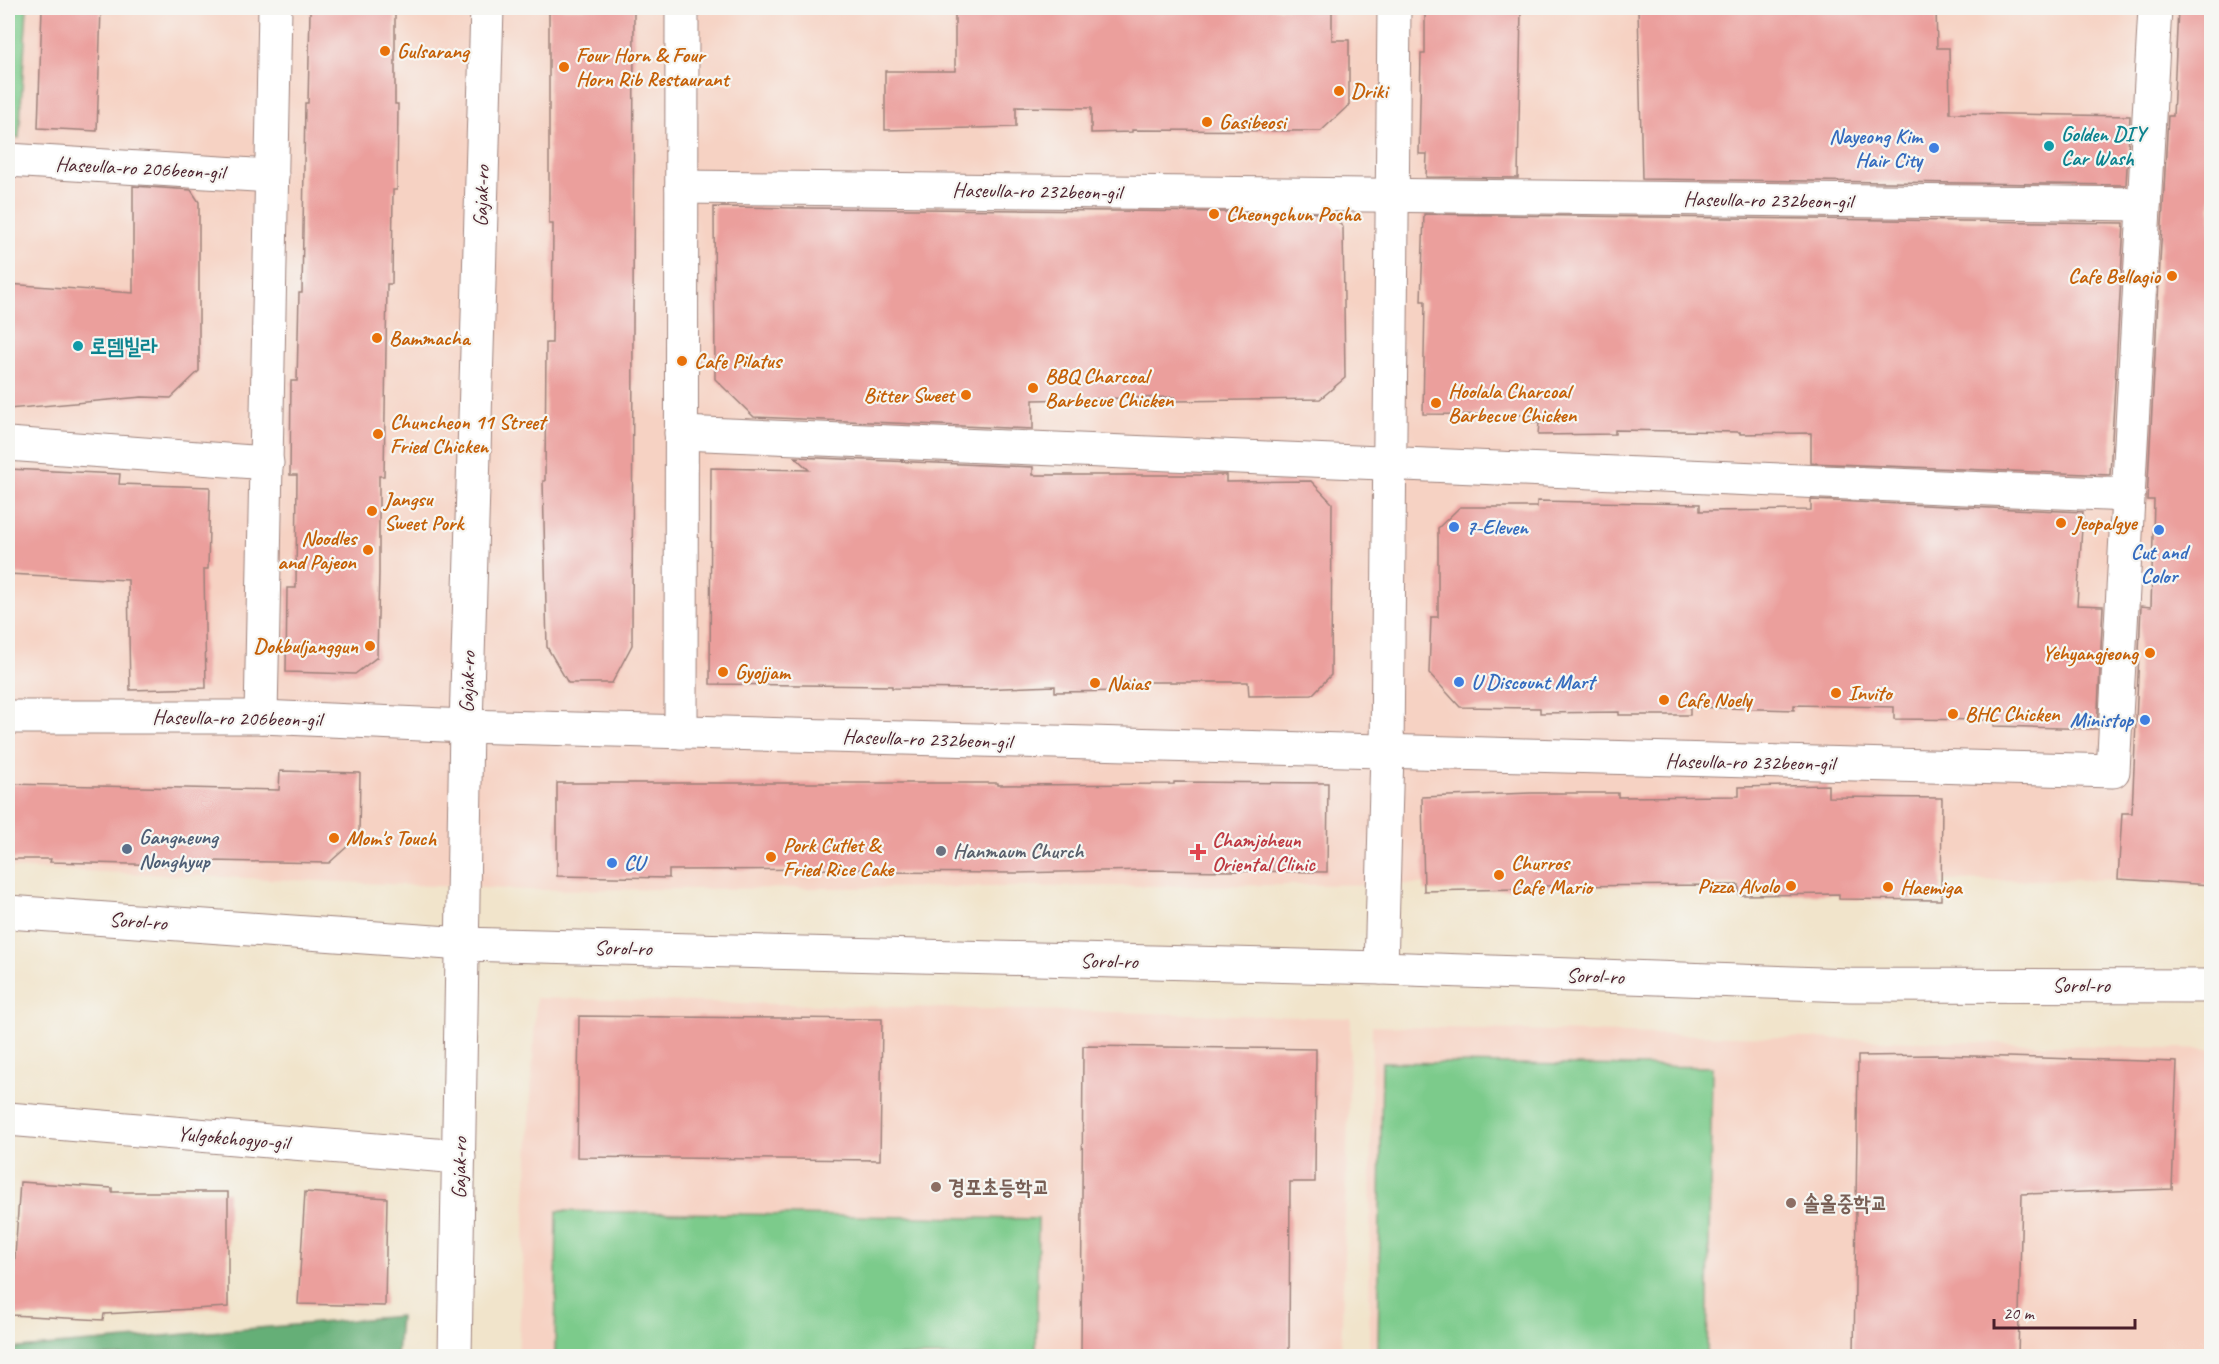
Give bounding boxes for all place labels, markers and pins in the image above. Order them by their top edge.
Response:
place label: Gulsarang [397,38,471,64]
place label: Four Horn & Four Horn Rib Restaurant [576,42,732,92]
marker: Gulsarang [378,44,392,58]
marker: Four Horn & Four Horn Rib Restaurant [557,60,571,74]
place label: Driki [1351,78,1390,104]
marker: Driki [1332,84,1346,98]
place label: Gasibeosi [1219,109,1288,135]
marker: Gasibeosi [1200,115,1214,129]
place label: Golden DIY Car Wash [2061,121,2149,171]
place label: Nayeong Kim Hair City [1829,123,1925,173]
marker: Golden DIY Car Wash [2042,139,2056,153]
marker: Nayeong Kim Hair City [1927,141,1941,155]
place label: Cheongchun Pocha [1226,201,1362,227]
marker: Cheongchun Pocha [1207,207,1221,221]
place label: Cafe Bellagio [2068,263,2161,289]
marker: Cafe Bellagio [2165,269,2179,283]
place label: Bammacha [389,325,472,351]
marker: Bammacha [370,331,384,345]
place label: 로뎀빌라 [90,333,158,359]
marker: 로뎀빌라 [71,339,85,353]
place label: Cafe Pilatus [694,348,784,374]
marker: Cafe Pilatus [675,354,689,368]
place label: BBQ Charcoal Barbecue Chicken [1045,363,1175,413]
place label: Hoolala Charcoal Barbecue Chicken [1448,378,1578,428]
marker: BBQ Charcoal Barbecue Chicken [1026,381,1040,395]
place label: Bitter Sweet [864,382,957,408]
marker: Bitter Sweet [959,388,973,402]
marker: Hoolala Charcoal Barbecue Chicken [1429,396,1443,410]
place label: Chuncheon 11 Street Fried Chicken [390,409,548,459]
marker: Chuncheon 11 Street Fried Chicken [371,427,385,441]
place label: Jangsu Sweet Pork [382,486,465,536]
marker: Jangsu Sweet Pork [365,504,379,518]
place label: Jeopalgye [2071,510,2139,536]
place label: 7-Eleven [1466,514,1529,540]
marker: Jeopalgye [2054,516,2068,530]
marker: 7-Eleven [1447,520,1461,534]
marker: Cut and Color [2152,523,2166,537]
place label: Noodles and Pajeon [277,525,359,575]
place label: Cut and Color [2131,539,2191,589]
marker: Noodles and Pajeon [361,543,375,557]
place label: Dokbuljanggun [254,633,358,659]
marker: Dokbuljanggun [363,639,377,653]
place label: Yehyangjeong [2042,640,2139,667]
marker: Yehyangjeong [2143,646,2157,660]
place label: Gyojjam [735,659,792,685]
marker: Gyojjam [716,665,730,679]
place label: U Discount Mart [1471,669,1597,695]
place label: Naias [1107,670,1152,696]
marker: U Discount Mart [1452,675,1466,689]
marker: Naias [1088,676,1102,690]
place label: Invito [1848,680,1894,706]
marker: Invito [1829,686,1843,700]
place label: Cafe Noely [1676,687,1754,713]
marker: Cafe Noely [1657,693,1671,707]
place label: BHC Chicken [1965,701,2061,727]
marker: BHC Chicken [1946,707,1960,721]
place label: Ministop [2070,707,2135,733]
marker: Ministop [2138,713,2152,727]
place label: Gangneung Nonghyup [139,824,220,874]
place label: Mom's Touch [346,825,437,851]
place label: Chamjoheun Oriental Clinic [1212,827,1316,877]
marker: Mom's Touch [327,831,341,845]
place label: Pork Cutlet & Fried Rice Cake [783,832,895,882]
place label: Hanmaum Church [953,838,1085,864]
marker: Gangneung Nonghyup [120,842,134,856]
marker: Chamjoheun Oriental Clinic [1189,843,1207,861]
marker: Hanmaum Church [934,844,948,858]
place label: CU [624,850,649,876]
marker: Pork Cutlet & Fried Rice Cake [764,850,778,864]
place label: Churros Cafe Mario [1511,850,1595,900]
marker: CU [605,856,619,870]
marker: Churros Cafe Mario [1492,868,1506,882]
place label: Pizza Alvolo [1698,873,1780,899]
place label: Haemiga [1900,874,1963,900]
marker: Pizza Alvolo [1784,879,1798,893]
marker: Haemiga [1881,880,1895,894]
place label: 경포초등학교 [948,1174,1049,1200]
marker: 경포초등학교 [929,1180,943,1194]
place label: 솔올중학교 [1803,1190,1888,1216]
marker: 솔올중학교 [1784,1196,1798,1210]

